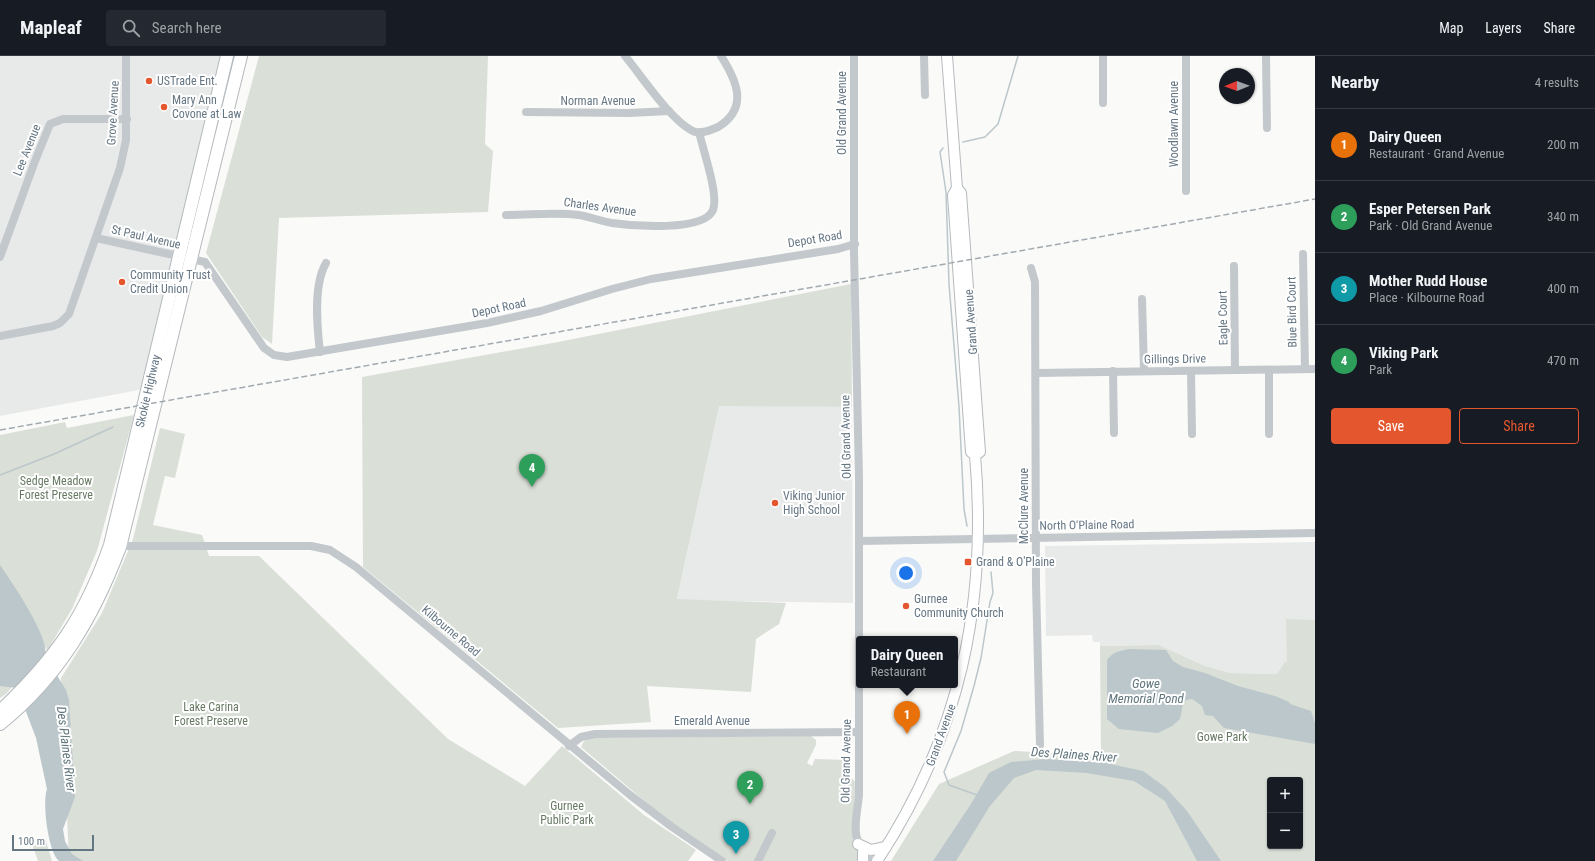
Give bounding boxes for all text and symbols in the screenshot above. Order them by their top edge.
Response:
search box [106,10,386,46]
text: Mapleaf [20,16,82,39]
icon: search [120,17,142,39]
text: Search here [152,19,222,37]
text: Map [1439,20,1463,36]
text: Layers [1485,20,1522,36]
text: Share [1544,20,1575,36]
north arrow [1219,68,1255,104]
street label: Old Grand Avenue [835,71,849,155]
text: Nearby [1331,72,1379,92]
place label: USTrade Ent. [157,74,218,88]
text: 4 results [1535,75,1579,90]
marker: USTrade Ent. [144,76,154,86]
street label: Grove Avenue [104,80,122,146]
street label: Woodlawn Avenue [1167,80,1181,167]
place label: Mary Ann Covone at Law [172,93,242,121]
street label: Norman Avenue [560,94,636,108]
marker: Mary Ann Covone at Law [159,102,169,112]
street label: Lee Avenue [10,122,44,178]
text: Dairy Queen [1369,128,1442,146]
text: 1 [1341,137,1347,152]
text: 200 m [1547,137,1579,152]
text: Restaurant · Grand Avenue [1369,146,1504,161]
street label: Charles Avenue [563,195,638,219]
text: Esper Petersen Park [1369,200,1491,218]
text: 2 [1341,209,1347,224]
text: 340 m [1547,209,1579,224]
text: Park · Old Grand Avenue [1369,218,1492,233]
street label: St Paul Avenue [110,222,182,252]
street label: Depot Road [787,228,843,250]
place label: Community Trust Credit Union [130,268,211,296]
text: Mother Rudd House [1369,272,1487,290]
street label: Blue Bird Court [1284,276,1300,348]
marker: Community Trust Credit Union [117,277,127,287]
text: 3 [1341,281,1347,296]
text: 400 m [1547,281,1579,296]
street label: Grand Avenue [962,289,980,355]
street label: Eagle Court [1216,290,1230,346]
text: Place · Kilbourne Road [1369,290,1484,305]
street label: Depot Road [471,295,527,321]
text: Viking Park [1369,344,1438,362]
street label: Gillings Drive [1144,351,1206,367]
street label: Skokie Highway [133,353,163,429]
text: 4 [1341,353,1347,368]
text: 470 m [1547,353,1579,368]
text: Park [1369,362,1392,377]
street label: Old Grand Avenue [838,395,854,479]
button: Save [1331,408,1451,444]
button: Share [1459,408,1579,444]
pin: 4 [519,454,545,487]
street label: McClure Avenue [1017,467,1031,544]
park label: Sedge Meadow Forest Preserve [19,474,93,502]
place label: Viking Junior High School [783,489,845,517]
marker: Viking Junior High School [770,498,780,508]
street label: North O'Plaine Road [1039,517,1135,533]
place label: Grand & O'Plaine [976,555,1055,569]
marker: Grand & O'Plaine [963,557,973,567]
your location [896,563,916,583]
place label: Gurnee Community Church [914,592,1004,620]
marker: Gurnee Community Church [901,601,911,611]
street label: Kilbourne Road [419,603,483,659]
popup [856,636,958,688]
text: Dairy Queen [871,646,943,664]
text: Restaurant [871,664,926,679]
water label: Gowe Memorial Pond [1108,676,1184,706]
park label: Lake Carina Forest Preserve [174,700,248,728]
pin: 1 [894,701,920,734]
street label: Grand Avenue [923,702,959,768]
water label: Des Plaines River [54,705,79,794]
street label: Emerald Avenue [674,714,750,728]
street label: Old Grand Avenue [838,719,854,803]
park label: Gowe Park [1197,730,1248,744]
water label: Des Plaines River [1031,744,1119,765]
pin: 2 [737,771,763,804]
map controls [1267,777,1303,849]
button: + [1267,777,1303,813]
park label: Gurnee Public Park [540,799,594,827]
button: − [1267,813,1303,849]
pin: 3 [723,821,749,854]
scale bar [12,833,94,852]
text: 100 m [18,835,45,848]

